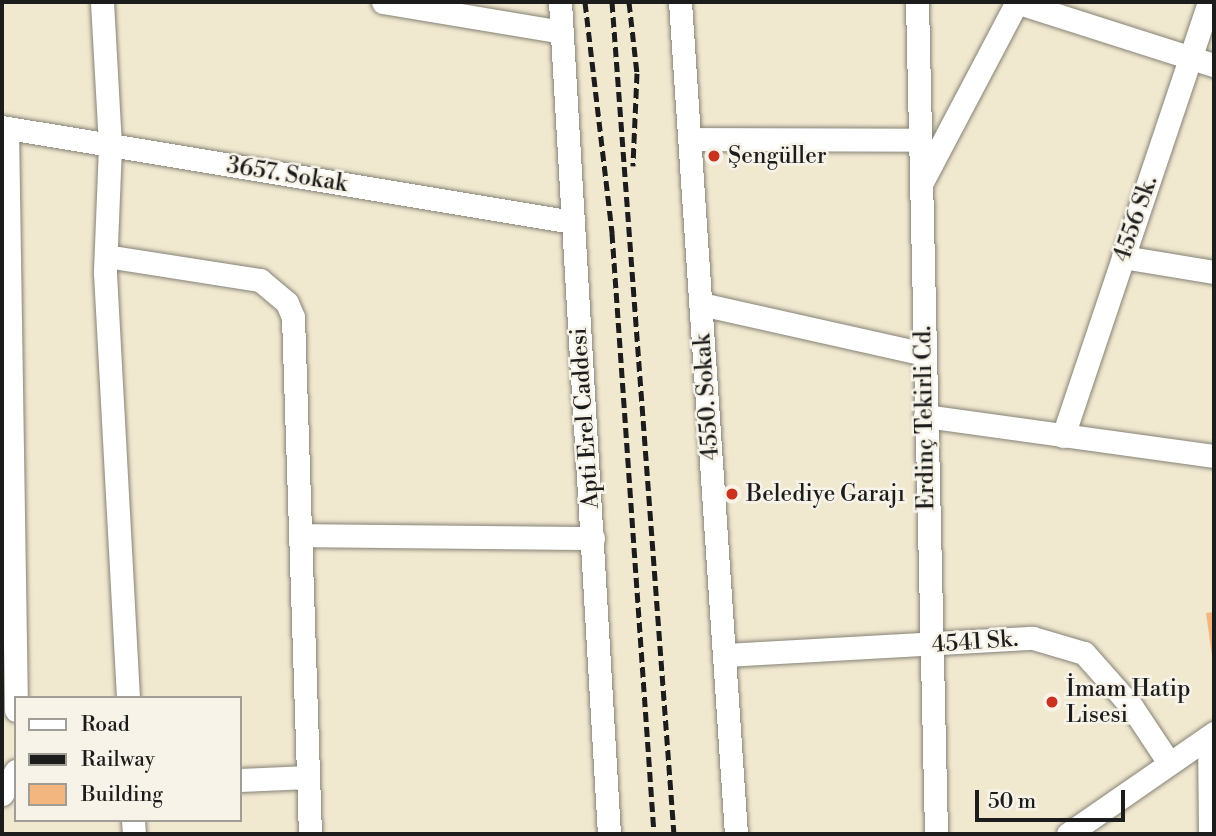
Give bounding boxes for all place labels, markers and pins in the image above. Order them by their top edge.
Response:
place label: Şengüller [728,142,827,170]
marker: Şengüller [706,148,722,164]
place label: Belediye Garajı [746,480,905,508]
marker: Belediye Garajı [724,486,740,502]
place label: İmam Hatip Lisesi [1066,675,1190,729]
marker: İmam Hatip Lisesi [1044,694,1060,710]

